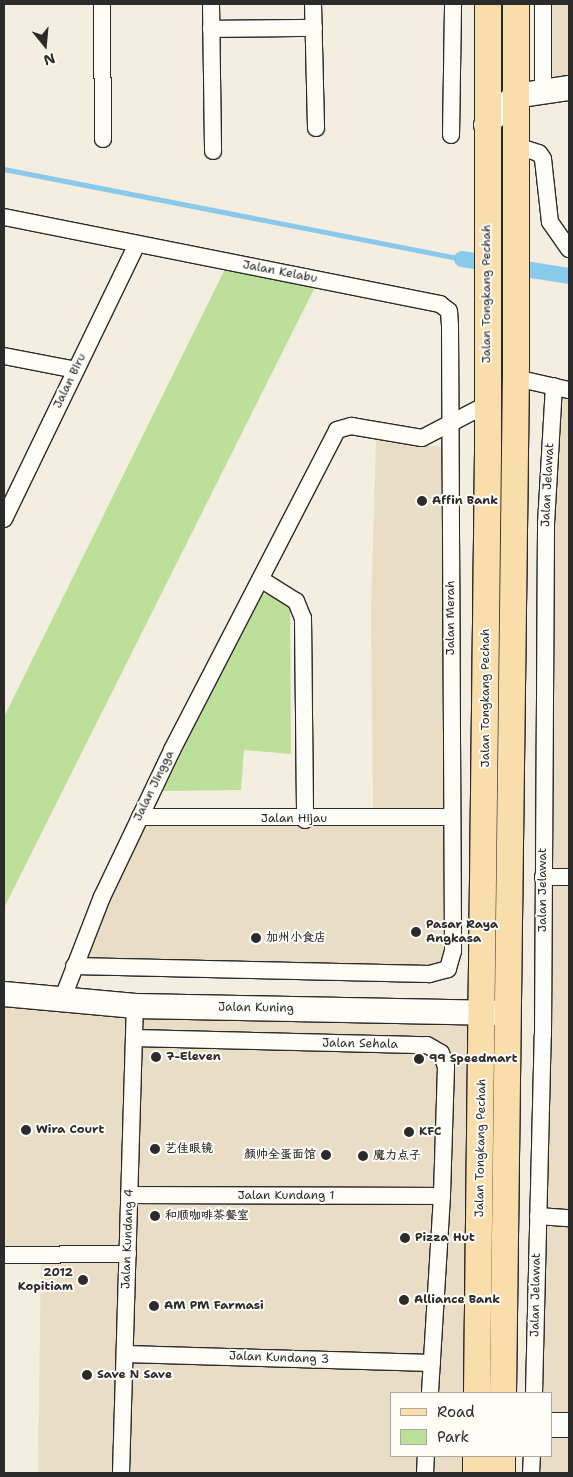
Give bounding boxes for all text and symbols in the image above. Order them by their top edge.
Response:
north arrow [20,20,70,70]
text: N [41,49,57,70]
street label: Jalan Tongkang Pechah [480,225,494,363]
street label: Jalan Kelabu [241,258,319,286]
street label: Jalan Biru [50,351,90,411]
street label: Jalan Jelawat [539,443,557,527]
place label: Affin Bank [432,494,498,508]
marker: Affin Bank [416,495,428,507]
street label: Jalan Merah [444,581,458,655]
street label: Jalan Tongkang Pechah [479,629,493,767]
street label: Jalan Jingga [131,748,177,824]
street label: Jalan Hijau [261,812,327,826]
street label: Jalan Jelawat [536,848,550,932]
place label: Pasar Raya Angkasa [426,918,498,946]
marker: Pasar Raya Angkasa [410,926,422,938]
place label: 加州小食店 [266,931,326,945]
marker: 加州小食店 [250,932,262,944]
street label: Jalan Kuning [218,1000,294,1016]
street label: Jalan Sehala [322,1036,398,1052]
place label: 7-Eleven [166,1050,221,1064]
marker: 7-Eleven [150,1051,162,1063]
place label: 99 Speedmart [429,1052,518,1066]
marker: 99 Speedmart [413,1053,425,1065]
street label: Jalan Tongkang Pechah [473,1078,489,1218]
place label: Wira Court [36,1123,104,1137]
marker: Wira Court [20,1124,32,1136]
place label: KFC [419,1125,441,1139]
marker: KFC [403,1126,415,1138]
place label: 艺佳眼镜 [165,1142,213,1156]
marker: 艺佳眼镜 [149,1143,161,1155]
place label: 颜帅全蛋面馆 [244,1148,316,1162]
marker: 颜帅全蛋面馆 [320,1149,332,1161]
place label: 魔力点子 [373,1149,421,1163]
marker: 魔力点子 [357,1150,369,1162]
street label: Jalan Kundang 4 [119,1189,137,1289]
street label: Jalan Kundang 1 [237,1189,335,1203]
place label: 和顺咖啡茶餐室 [165,1209,249,1223]
marker: 和顺咖啡茶餐室 [149,1210,161,1222]
place label: Pizza Hut [415,1231,475,1245]
marker: Pizza Hut [399,1232,411,1244]
street label: Jalan Jelawat [528,1253,544,1337]
place label: 2012 Kopitiam [18,1266,73,1294]
marker: 2012 Kopitiam [77,1274,89,1286]
place label: Alliance Bank [414,1293,500,1307]
marker: Alliance Bank [398,1294,410,1306]
place label: AM PM Farmasi [164,1299,264,1313]
marker: AM PM Farmasi [148,1300,160,1312]
street label: Jalan Kundang 3 [229,1349,329,1367]
place label: Save N Save [97,1368,172,1382]
marker: Save N Save [81,1369,93,1381]
legend [390,1392,553,1457]
text: Road [437,1402,475,1422]
text: Park [437,1427,469,1447]

